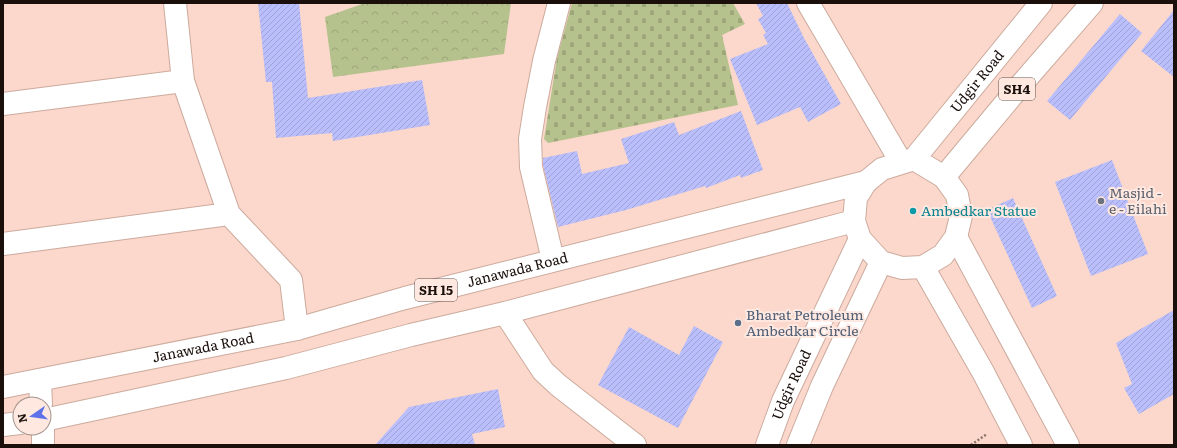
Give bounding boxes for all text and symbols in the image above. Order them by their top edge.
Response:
street label: Udgir Road [945,45,1008,116]
road number: SH4 [999,78,1035,100]
place label: Masjid - e - Eilahi [1109,182,1167,218]
marker: Masjid - e - Eilahi [1096,196,1106,206]
place label: Ambedkar Statue [921,200,1036,220]
marker: Ambedkar Statue [908,206,918,216]
street label: Janawada Road [465,246,570,291]
road number: SH 15 [415,279,457,301]
place label: Bharat Petroleum Ambedkar Circle [746,304,864,340]
marker: Bharat Petroleum Ambedkar Circle [733,318,743,328]
street label: Janawada Road [150,327,256,366]
street label: Udgir Road [766,345,815,422]
north arrow [12,396,52,436]
text: N [12,412,30,425]

